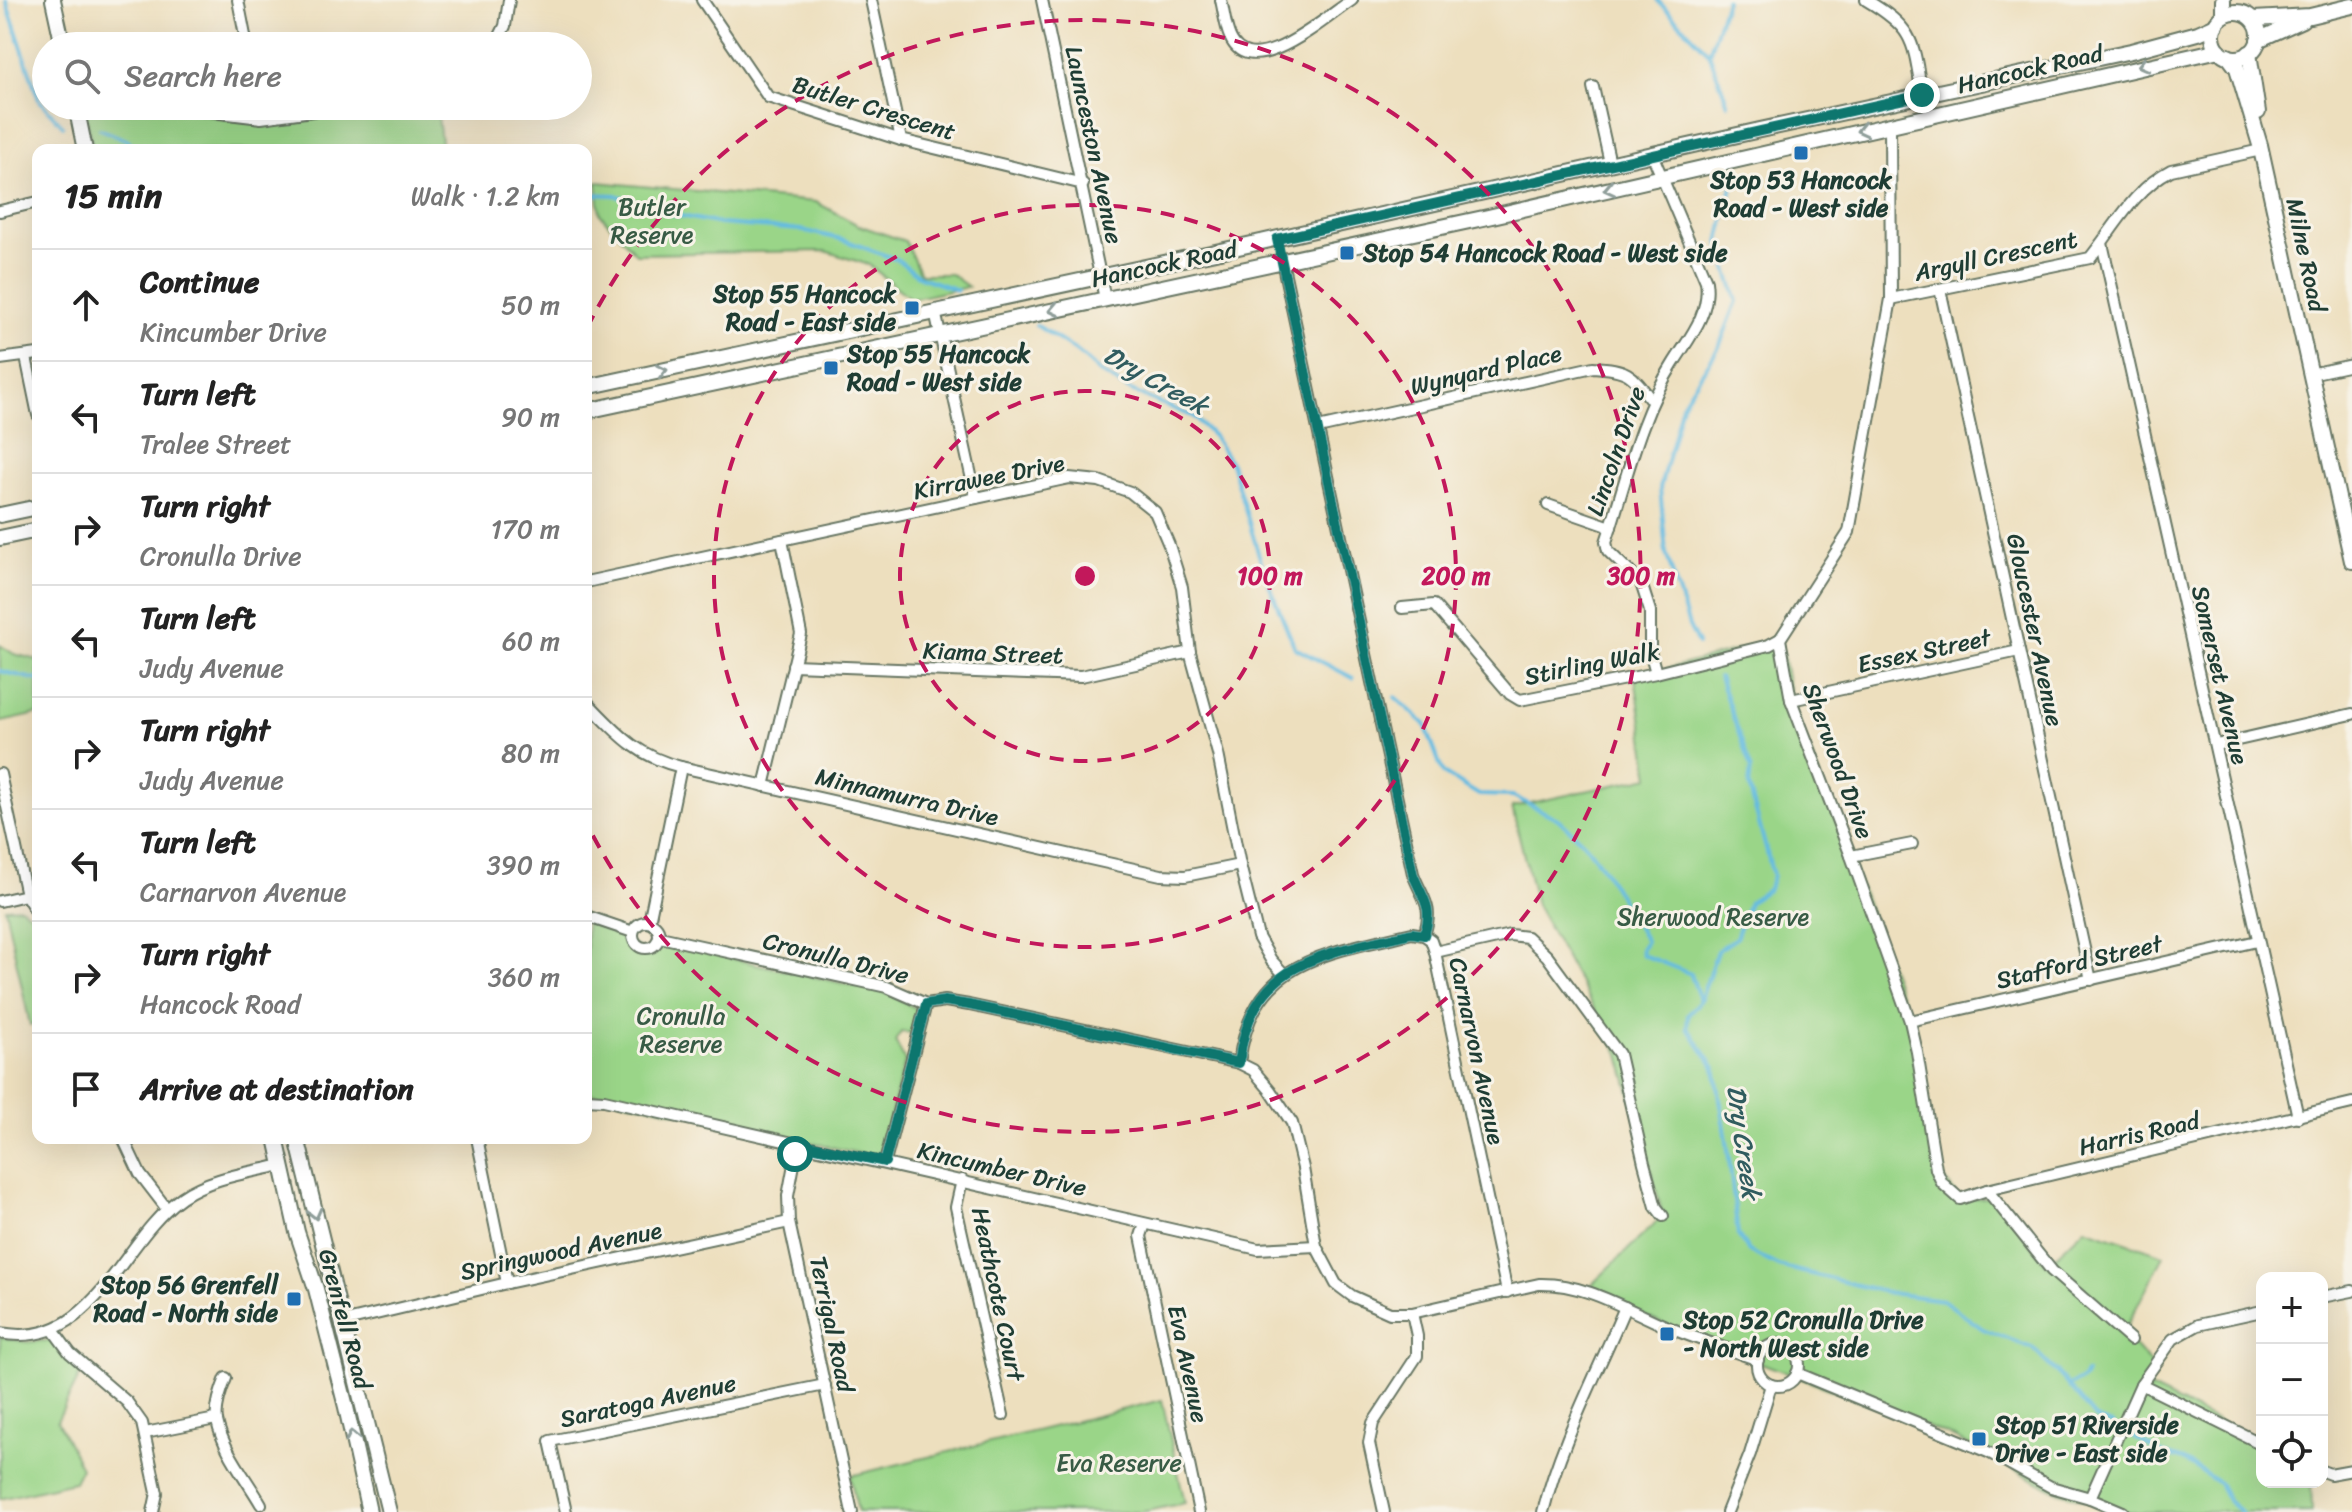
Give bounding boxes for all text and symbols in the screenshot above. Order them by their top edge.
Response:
search box [32,32,592,120]
street label: Hancock Road [1953,32,2108,106]
street label: Launceston Avenue [1053,42,1135,248]
text: Search here [124,49,282,103]
icon: search [60,54,104,98]
one-way arrow [2136,56,2150,73]
street label: Butler Crescent [787,63,961,153]
route end [1904,77,1940,113]
one-way arrow [1856,121,1870,138]
marker: Stop 53 Hancock Road - West side [1792,144,1810,162]
place label: Stop 53 Hancock Road - West side [1709,159,1893,229]
text: 15 min [64,166,162,226]
text: Walk · 1.2 km [411,173,560,219]
one-way arrow [1603,179,1616,196]
park label: Butler Reserve [611,186,694,256]
street label: Milne Road [2273,194,2339,317]
street label: Argyll Crescent [1910,218,2082,294]
street label: Hancock Road [1087,228,1242,300]
place label: Stop 54 Hancock Road - West side [1362,232,1728,274]
marker: Stop 54 Hancock Road - West side [1338,244,1356,262]
text: Continue [140,255,259,309]
place label: Stop 55 Hancock Road - East side [712,273,897,343]
text: 50 m [501,282,560,328]
icon: ahead [64,283,108,327]
marker: Stop 55 Hancock Road - East side [903,299,921,317]
one-way arrow [1047,300,1061,317]
text: Kincumber Drive [140,309,327,355]
water label: Dry Creek [1095,332,1220,429]
street label: Wynyard Place [1406,332,1566,408]
place label: Stop 55 Hancock Road - West side [846,333,1031,403]
marker: Stop 55 Hancock Road - West side [822,359,840,377]
one-way arrow [655,363,669,380]
text: Turn left [140,367,256,421]
street label: Lincoln Drive [1574,380,1658,522]
text: 90 m [501,394,560,440]
icon: left [64,395,108,439]
text: Tralee Street [140,421,291,467]
street label: Kirrawee Drive [910,442,1069,512]
text: Turn right [140,479,270,533]
text: 170 m [491,506,560,552]
icon: right [64,507,108,551]
street label: Gloucester Avenue [1994,530,2076,730]
text: Cronulla Drive [140,533,302,579]
text: 100 m [1237,555,1303,597]
text: 200 m [1421,555,1491,597]
text: 300 m [1606,555,1676,597]
centre of rings [1071,562,1099,590]
street label: Somerset Avenue [2179,581,2261,769]
text: Turn left [140,591,256,645]
street label: Essex Street [1854,616,1996,686]
text: 60 m [502,618,560,664]
icon: left [64,619,108,663]
street label: Kiama Street [922,630,1064,676]
street label: Stirling Walk [1521,630,1663,698]
text: Judy Avenue [140,645,284,691]
street label: Sherwood Drive [1790,677,1886,845]
text: Turn right [140,703,270,757]
text: 80 m [501,730,560,776]
icon: right [64,731,108,775]
street label: Minnamurra Drive [811,756,1003,839]
text: Judy Avenue [140,757,284,803]
text: Turn left [140,815,256,869]
text: 390 m [487,842,560,888]
icon: left [64,843,108,887]
text: Carnarvon Avenue [140,869,346,915]
park label: Sherwood Reserve [1617,896,1810,938]
street label: Cronulla Drive [759,920,913,996]
street label: Stafford Street [1992,922,2168,1002]
text: Turn right [140,927,270,981]
street label: Carnarvon Avenue [1437,953,1517,1149]
text: 360 m [488,954,560,1000]
icon: right [64,955,108,999]
text: Hancock Road [140,981,301,1027]
park label: Cronulla Reserve [637,995,725,1065]
text: Arrive at destination [140,1062,414,1116]
icon: arrive [64,1067,108,1111]
water label: Dry Creek [1713,1082,1775,1205]
street label: Harris Road [2075,1099,2206,1168]
street label: Kincumber Drive [913,1129,1091,1209]
route start [777,1136,813,1172]
street label: Heathcote Court [959,1203,1037,1386]
one-way arrow [305,1207,322,1220]
street label: Springwood Avenue [456,1209,666,1293]
street label: Grenfell Road [306,1244,384,1395]
street label: Terrigal Road [797,1252,867,1397]
place label: Stop 56 Grenfell Road - North side [92,1264,279,1334]
map controls [2256,1272,2328,1488]
button: + [2256,1272,2328,1344]
marker: Stop 56 Grenfell Road - North side [285,1290,303,1308]
place label: Stop 52 Cronulla Drive - North West side [1682,1299,1924,1369]
street label: Eva Avenue [1155,1301,1221,1427]
marker: Stop 52 Cronulla Drive - North West side [1658,1325,1676,1343]
button: − [2256,1344,2328,1416]
street label: Saratoga Avenue [556,1362,740,1440]
place label: Stop 51 Riverside Drive - East side [1994,1404,2180,1474]
button: locate [2256,1416,2328,1488]
one-way arrow [344,1429,361,1443]
marker: Stop 51 Riverside Drive - East side [1970,1430,1988,1448]
park label: Eva Reserve [1056,1442,1182,1484]

